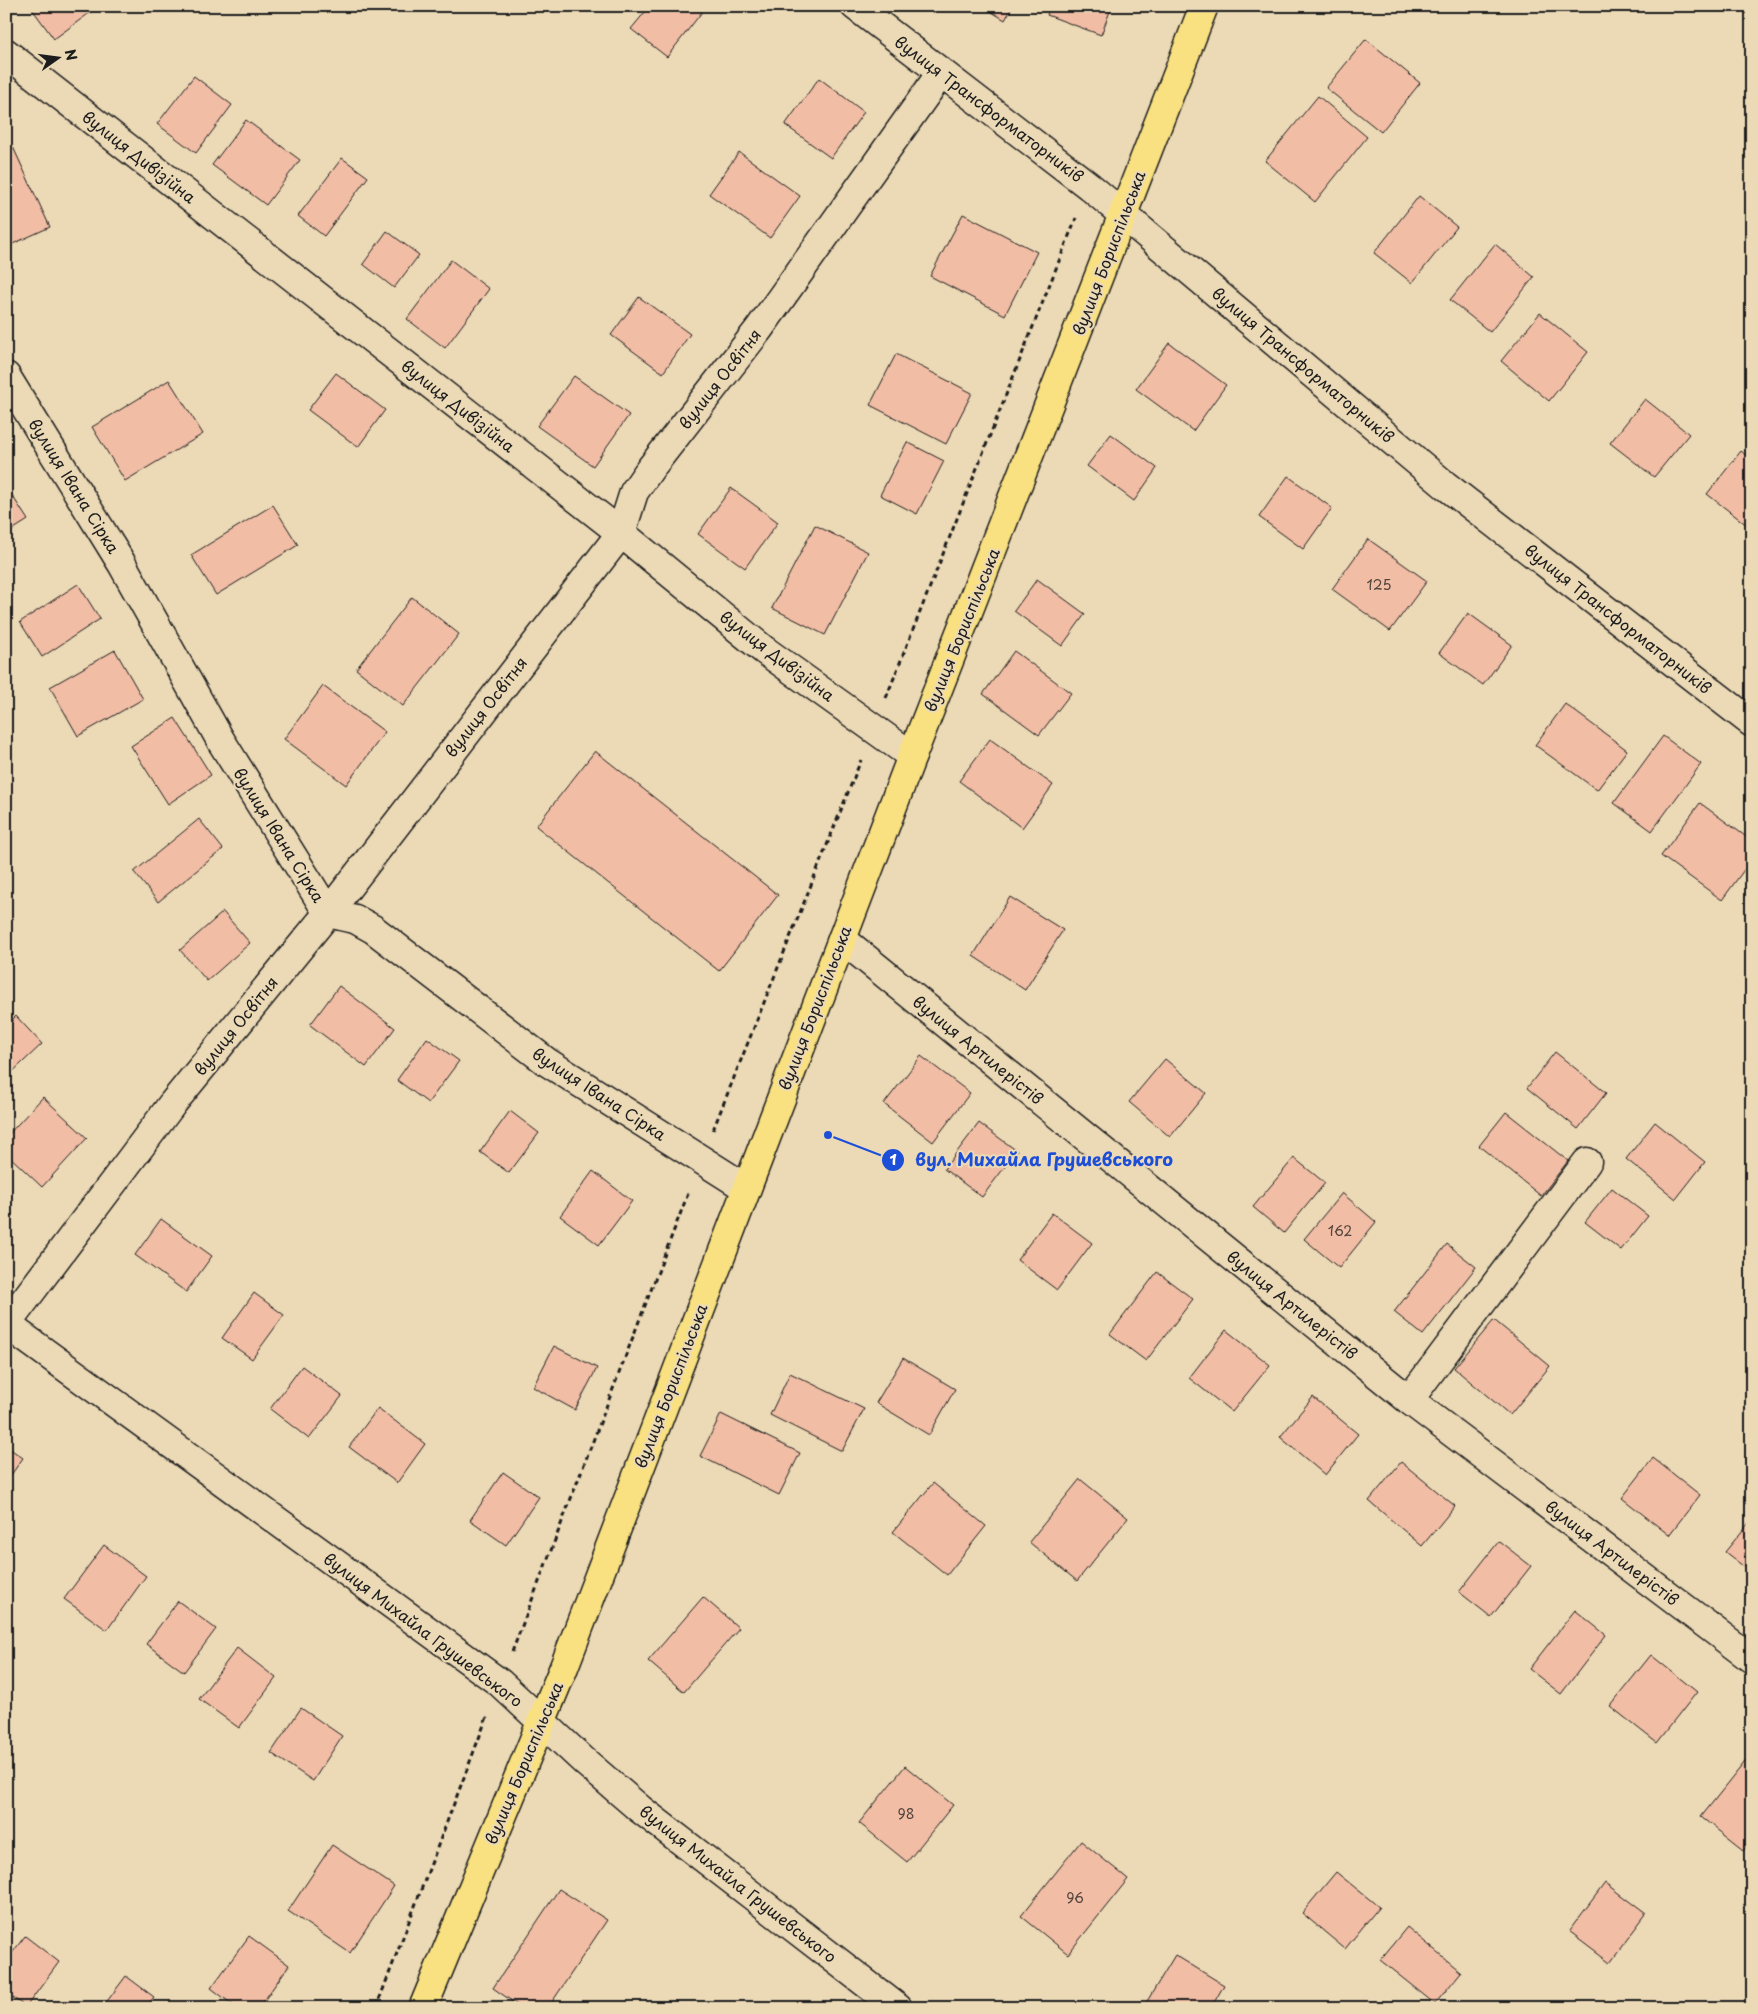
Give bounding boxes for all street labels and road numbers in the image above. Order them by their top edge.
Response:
street label: вулиця Трансформаторників [890,29,1089,187]
street label: вулиця Дивізійна [78,104,202,208]
street label: вулиця Бориспільська [1066,167,1151,338]
street label: вулиця Трансформаторників [1207,281,1400,448]
street label: вулиця Освітня [672,323,766,434]
street label: вулиця Дивізійна [397,353,521,457]
street label: вулиця Івана Сірка [24,413,126,558]
street label: вулиця Трансформаторників [1520,538,1717,699]
street label: вулиця Бориспільська [917,544,1005,715]
street label: вулиця Дивізійна [715,604,840,706]
street label: вулиця Освітня [438,651,532,762]
street label: вулиця Івана Сірка [229,762,331,907]
street label: вулиця Бориспільська [772,922,857,1093]
street label: вулиця Освітня [188,971,283,1080]
street label: вулиця Артилерістів [908,989,1049,1110]
street label: вулиця Івана Сірка [528,1041,671,1146]
street label: вулиця Артилерістів [1222,1244,1363,1365]
street label: вулиця Бориспільська [628,1300,713,1471]
street label: вулиця Артилерістів [1541,1494,1684,1611]
street label: вулиця Михайла Грушевського [319,1546,528,1712]
street label: вулиця Бориспільська [478,1678,568,1848]
street label: вулиця Михайла Грушевського [635,1799,842,1968]

